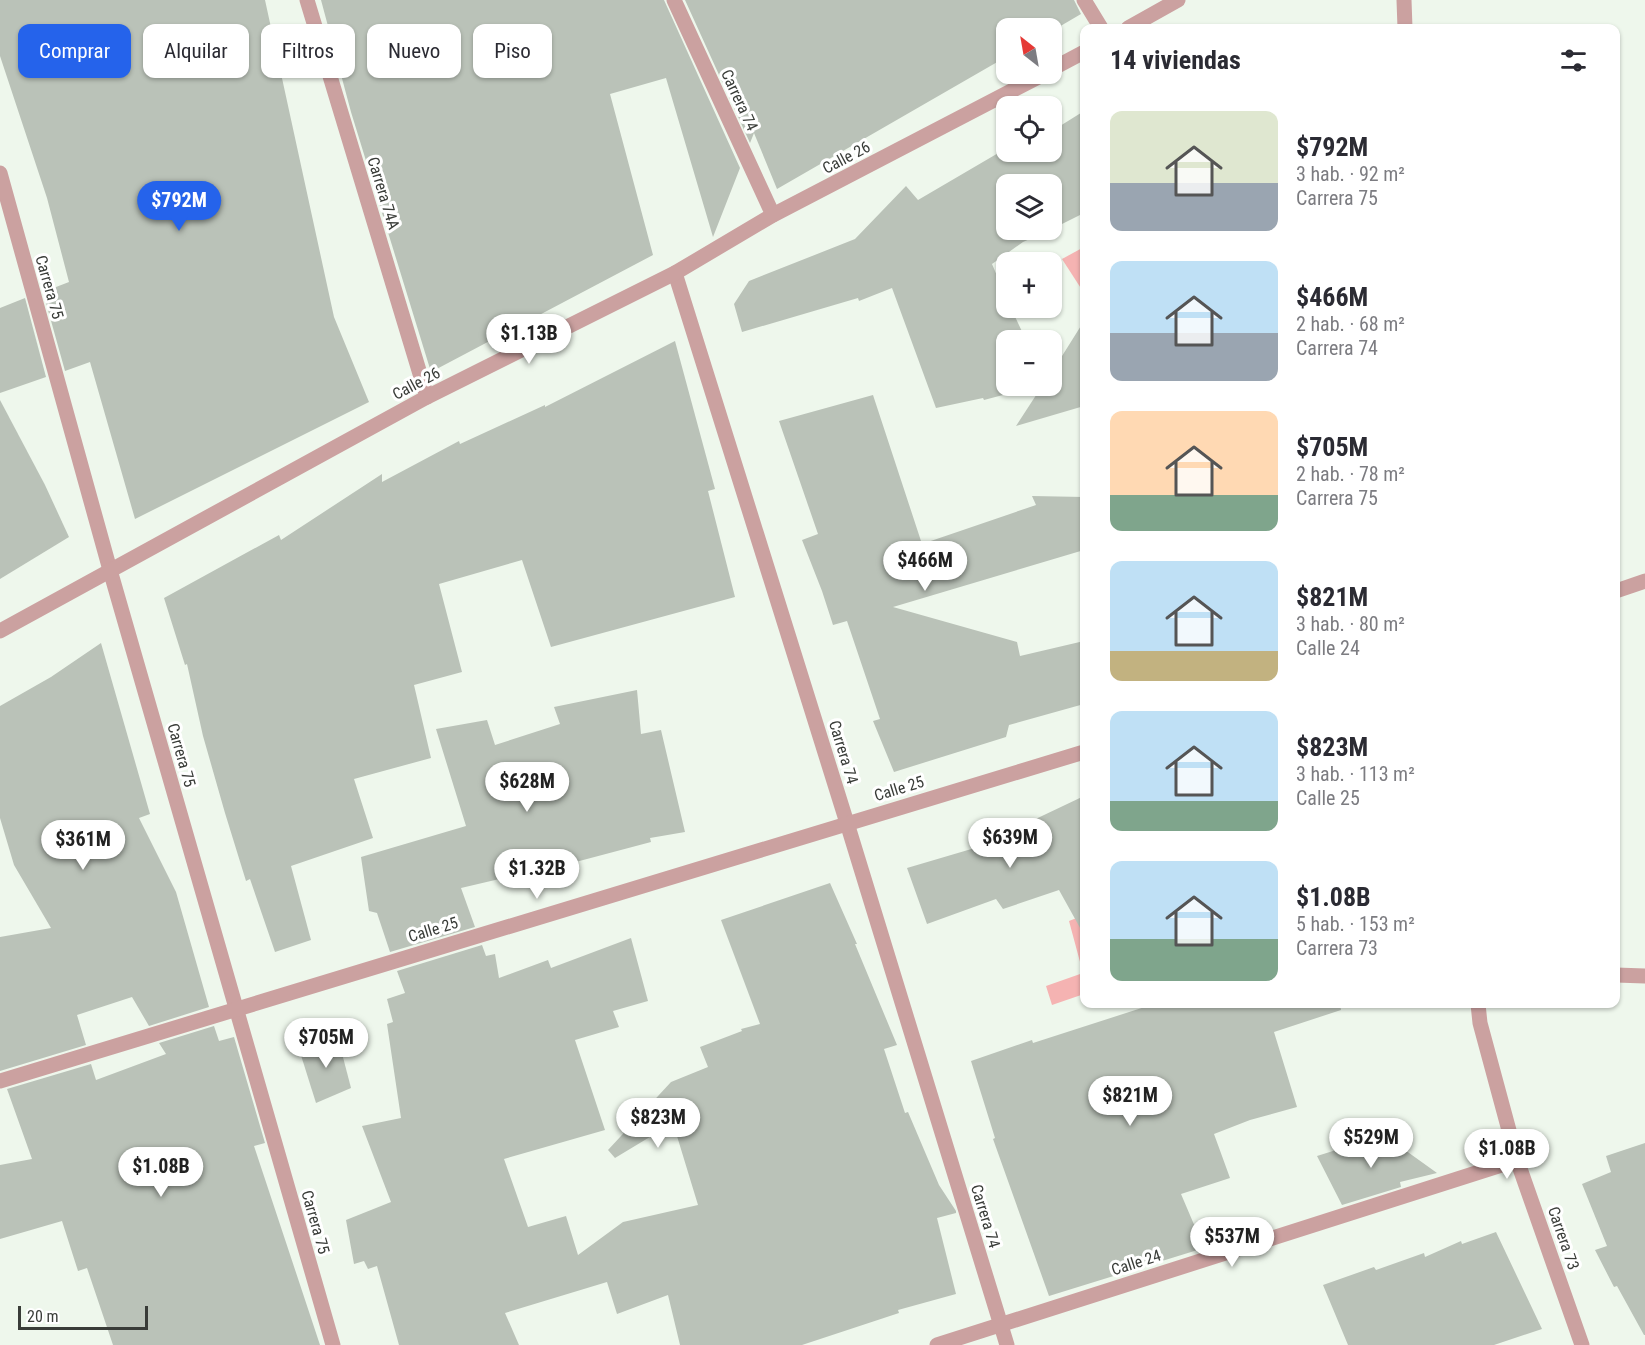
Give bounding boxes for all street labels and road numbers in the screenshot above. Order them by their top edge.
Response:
street label: Carrera 74 [717,67,762,134]
street label: Calle 26 [819,137,873,178]
street label: Carrera 74A [364,155,404,232]
street label: Carrera 75 [31,253,68,321]
street label: Calle 26 [389,363,443,404]
street label: Carrera 74 [825,718,862,786]
street label: Carrera 75 [163,721,200,789]
street label: Calle 25 [872,772,926,805]
street label: Calle 25 [406,913,460,946]
street label: Carrera 74 [967,1182,1004,1250]
street label: Carrera 75 [297,1188,334,1256]
street label: Carrera 73 [1544,1204,1583,1272]
street label: Calle 24 [1109,1246,1163,1279]

